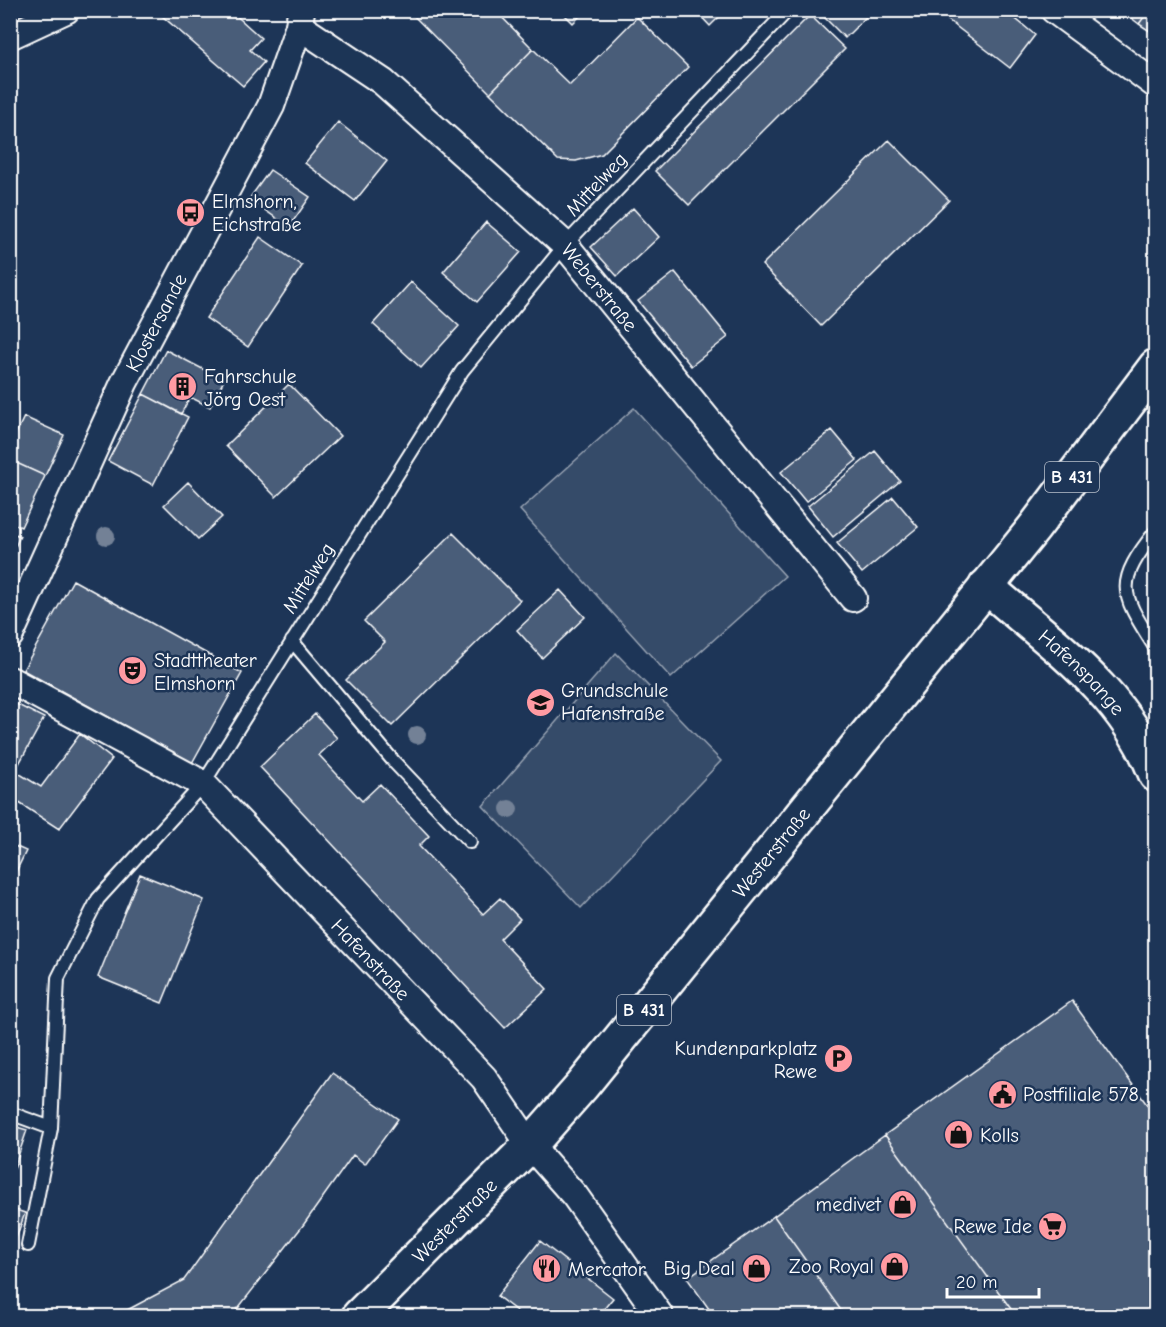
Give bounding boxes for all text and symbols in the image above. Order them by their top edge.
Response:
street label: Mittelweg [561,148,632,221]
place label: Elmshorn, Eichstraße [212,190,301,236]
bus stop icon: Elmshorn, Eichstraße [175,196,207,228]
street label: Weberstraße [556,239,642,337]
street label: Klostersande [121,270,192,376]
place label: Fahrschule Jörg Oest [204,365,297,411]
building icon: Fahrschule Jörg Oest [167,371,199,403]
road number: B 431 [1045,462,1099,492]
street label: Mittelweg [278,539,339,618]
street label: Hafenspange [1034,625,1129,720]
place label: Stadttheater Elmshorn [154,649,257,695]
theatre icon: Stadttheater Elmshorn [117,655,149,687]
place label: Grundschule Hafenstraße [561,679,668,725]
school or university icon: Grundschule Hafenstraße [524,686,556,718]
street label: Westerstraße [728,803,815,903]
street label: Hafenstraße [326,914,414,1005]
road number: B 431 [617,995,671,1025]
place label: Kundenparkplatz Rewe [675,1037,817,1083]
parking icon: Kundenparkplatz Rewe [822,1043,854,1075]
public building icon: Postfiliale 578 [986,1078,1018,1110]
place label: Postfiliale 578 [1023,1083,1139,1106]
shop icon: Kolls [943,1119,975,1151]
place label: Kolls [980,1124,1019,1147]
street label: Westerstraße [408,1174,502,1268]
shop icon: medivet [886,1188,918,1220]
place label: medivet [816,1193,882,1216]
supermarket icon: Rewe Ide [1037,1210,1069,1242]
place label: Rewe Ide [954,1215,1032,1238]
shop icon: Zoo Royal [879,1250,911,1282]
shop icon: Big Deal [740,1252,772,1284]
restaurant icon: Mercator [531,1253,563,1285]
place label: Zoo Royal [789,1255,874,1278]
place label: Big Deal [663,1257,735,1280]
place label: Mercator [568,1258,646,1281]
scale bar [947,1261,1038,1299]
text: 20 m [956,1272,997,1293]

